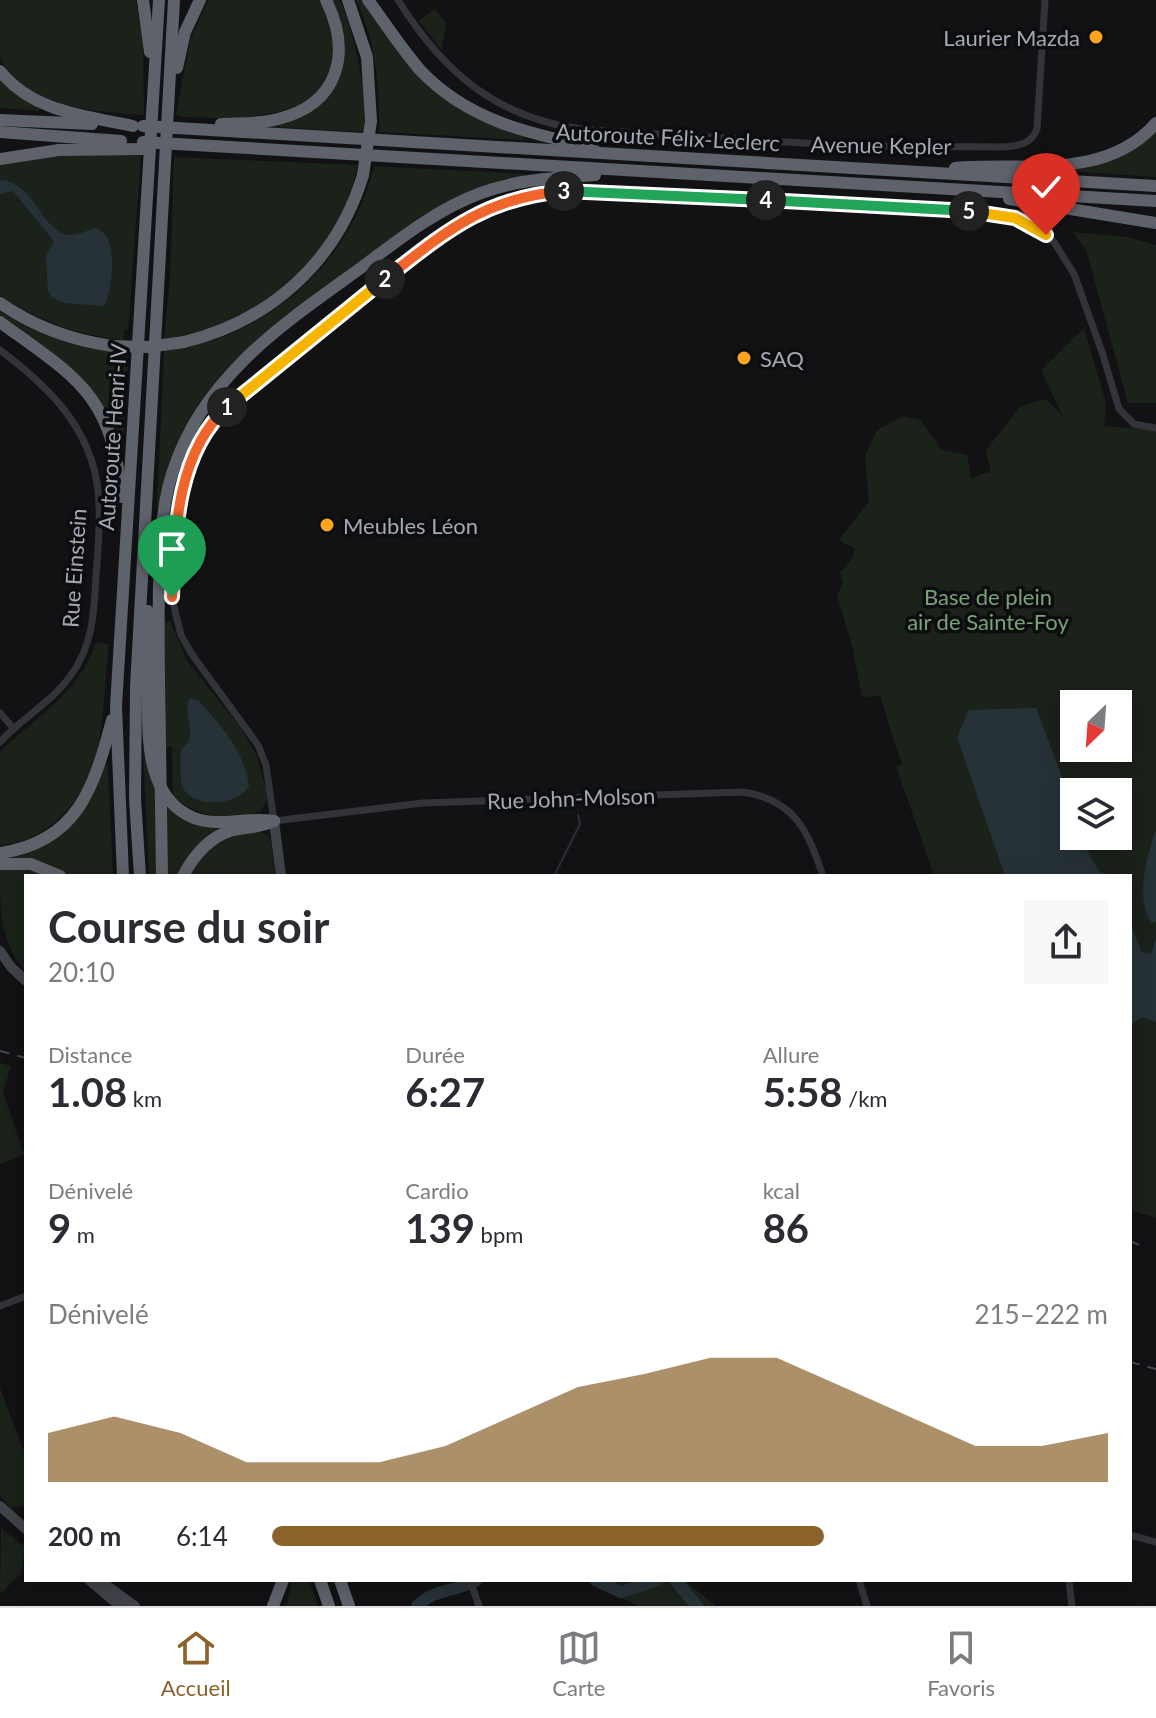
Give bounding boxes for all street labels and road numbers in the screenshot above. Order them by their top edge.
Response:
street label: Autoroute Félix-Leclerc [555,118,781,156]
street label: Avenue Kepler [810,130,952,160]
street label: Autoroute Henri-IV [92,342,132,531]
street label: Rue Einstein [56,507,92,629]
street label: Rue John-Molson [486,782,656,814]

